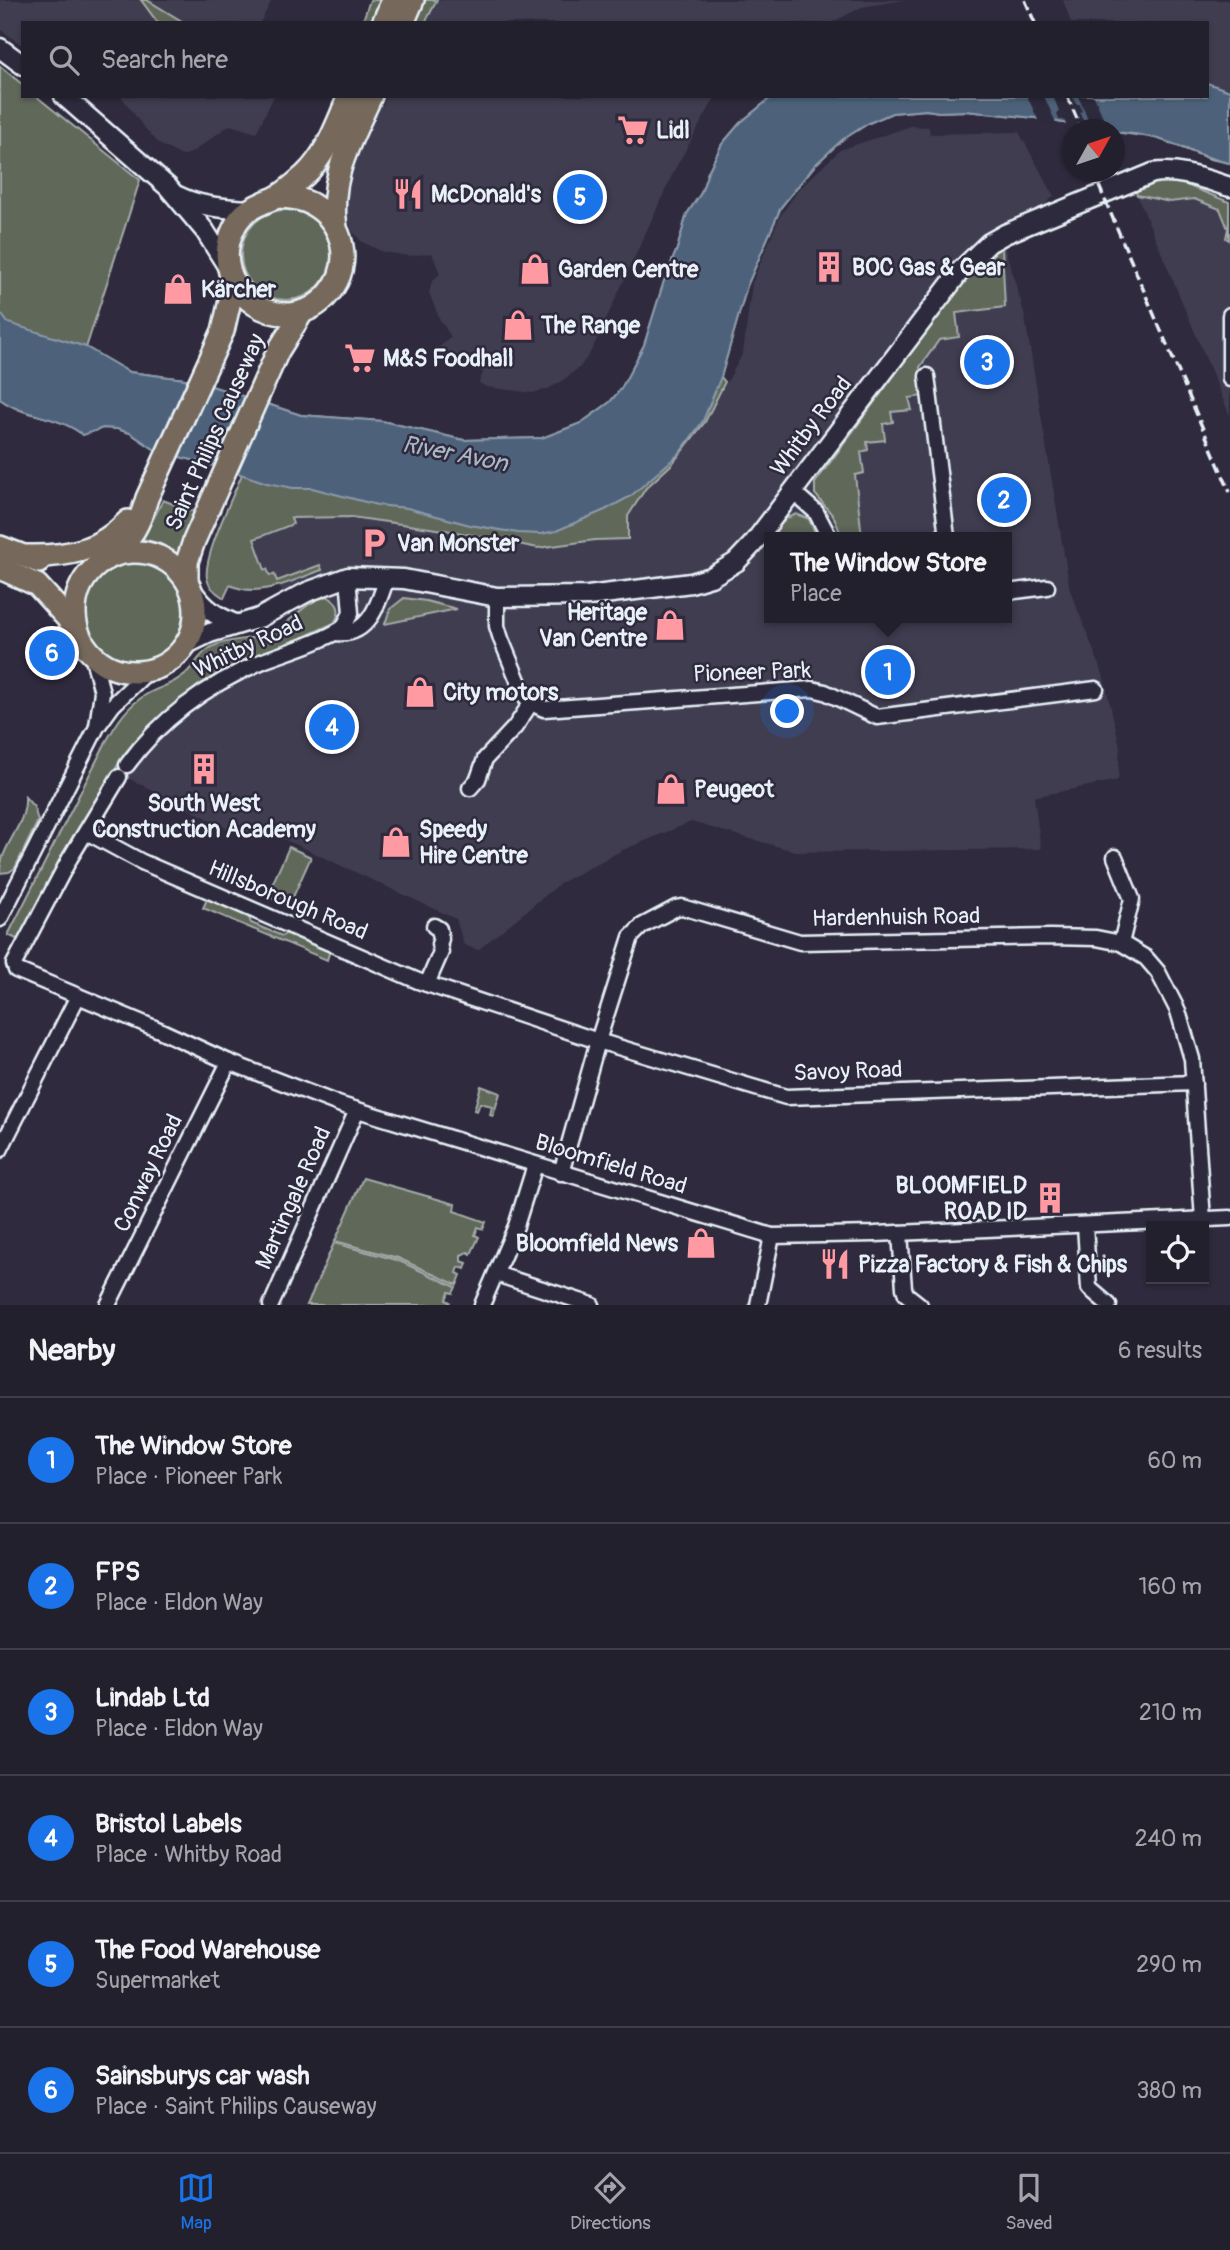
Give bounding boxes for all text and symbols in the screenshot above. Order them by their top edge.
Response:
search box [21,21,1209,98]
icon: search [45,41,83,79]
text: Search here [101,44,228,76]
supermarket icon: Lidl [616,113,650,147]
place label: Lidl [656,116,690,145]
north arrow [1062,119,1125,182]
pin: 5 [557,171,603,223]
restaurant icon: McDonald's [391,177,425,211]
place label: McDonald's [431,180,542,209]
building icon: BOC Gas & Gear [812,250,846,284]
shop icon: Garden Centre [518,252,552,286]
place label: BOC Gas & Gear [852,253,1006,282]
place label: Garden Centre [558,255,699,284]
shop icon: Kärcher [161,272,195,306]
place label: Kärcher [201,275,277,304]
shop icon: The Range [501,308,535,342]
place label: The Range [540,311,641,340]
street label: Saint Philips Causeway [159,329,271,535]
pin: 3 [964,336,1010,388]
supermarket icon: M&S Foodhall [343,341,377,375]
place label: M&S Foodhall [383,344,513,373]
street label: Whitby Road [764,370,858,482]
water label: River Avon [400,430,511,479]
pin: 2 [981,474,1027,526]
parking icon: Van Monster [357,526,391,560]
place label: Van Monster [397,529,520,558]
popup [764,532,1012,623]
text: The Window Store [790,547,986,579]
text: Place [790,579,842,608]
place label: Heritage Van Centre [539,598,648,653]
street label: Whitby Road [189,608,307,684]
shop icon: Heritage Van Centre [653,608,687,642]
pin: 6 [29,627,75,679]
pin: 1 [865,646,911,698]
street label: Pioneer Park [692,655,812,689]
shop icon: City motors [403,675,437,709]
place label: City motors [443,678,559,707]
your location [770,694,804,728]
pin: 4 [309,701,355,753]
building icon: South West Construction Academy [187,752,221,786]
shop icon: Peugeot [654,772,688,806]
place label: Peugeot [694,775,775,804]
place label: South West Construction Academy [92,789,316,844]
place label: Speedy Hire Centre [419,815,529,870]
shop icon: Speedy Hire Centre [379,825,413,859]
street label: Hillsborough Road [204,853,372,947]
street label: Hardenhuish Road [811,901,981,933]
street label: Savoy Road [793,1055,903,1087]
street label: Conway Road [107,1109,189,1237]
street label: Martingale Road [249,1122,337,1274]
street label: Bloomfield Road [532,1127,690,1201]
place label: BLOOMFIELD ROAD ID [896,1171,1027,1226]
building icon: BLOOMFIELD ROAD ID [1033,1181,1067,1215]
map controls [1146,1221,1209,1284]
button: locate [1146,1221,1209,1284]
shop icon: Bloomfield News [684,1226,718,1260]
place label: Bloomfield News [516,1229,679,1258]
restaurant icon: Pizza Factory & Fish & Chips [818,1247,852,1281]
place label: Pizza Factory & Fish & Chips [858,1250,1128,1279]
text: Nearby [28,1332,115,1369]
text: 6 results [1118,1336,1202,1365]
text: The Window Store [95,1430,292,1462]
text: 1 [47,1446,56,1475]
text: 60 m [1147,1446,1202,1475]
text: Place · Pioneer Park [95,1462,282,1491]
text: FPS [95,1556,140,1588]
text: 2 [45,1572,57,1601]
text: 160 m [1138,1572,1202,1601]
text: Place · Eldon Way [95,1588,263,1617]
text: Lindab Ltd [95,1682,210,1714]
text: 3 [45,1698,57,1727]
text: 210 m [1139,1698,1202,1727]
text: Place · Eldon Way [95,1714,263,1743]
text: Bristol Labels [95,1808,242,1840]
text: 4 [44,1824,58,1853]
text: 240 m [1135,1824,1202,1853]
text: Place · Whitby Road [95,1840,282,1869]
text: The Food Warehouse [95,1934,320,1966]
text: 5 [45,1950,57,1979]
text: 290 m [1136,1950,1202,1979]
text: Supermarket [95,1966,220,1995]
text: Sainsburys car wash [95,2060,310,2092]
text: 6 [44,2076,58,2105]
text: 380 m [1136,2076,1202,2105]
text: Place · Saint Philips Causeway [95,2092,376,2121]
tab: Map [177,2169,215,2235]
tab: Directions [570,2169,651,2235]
tab: Saved [1005,2169,1053,2235]

